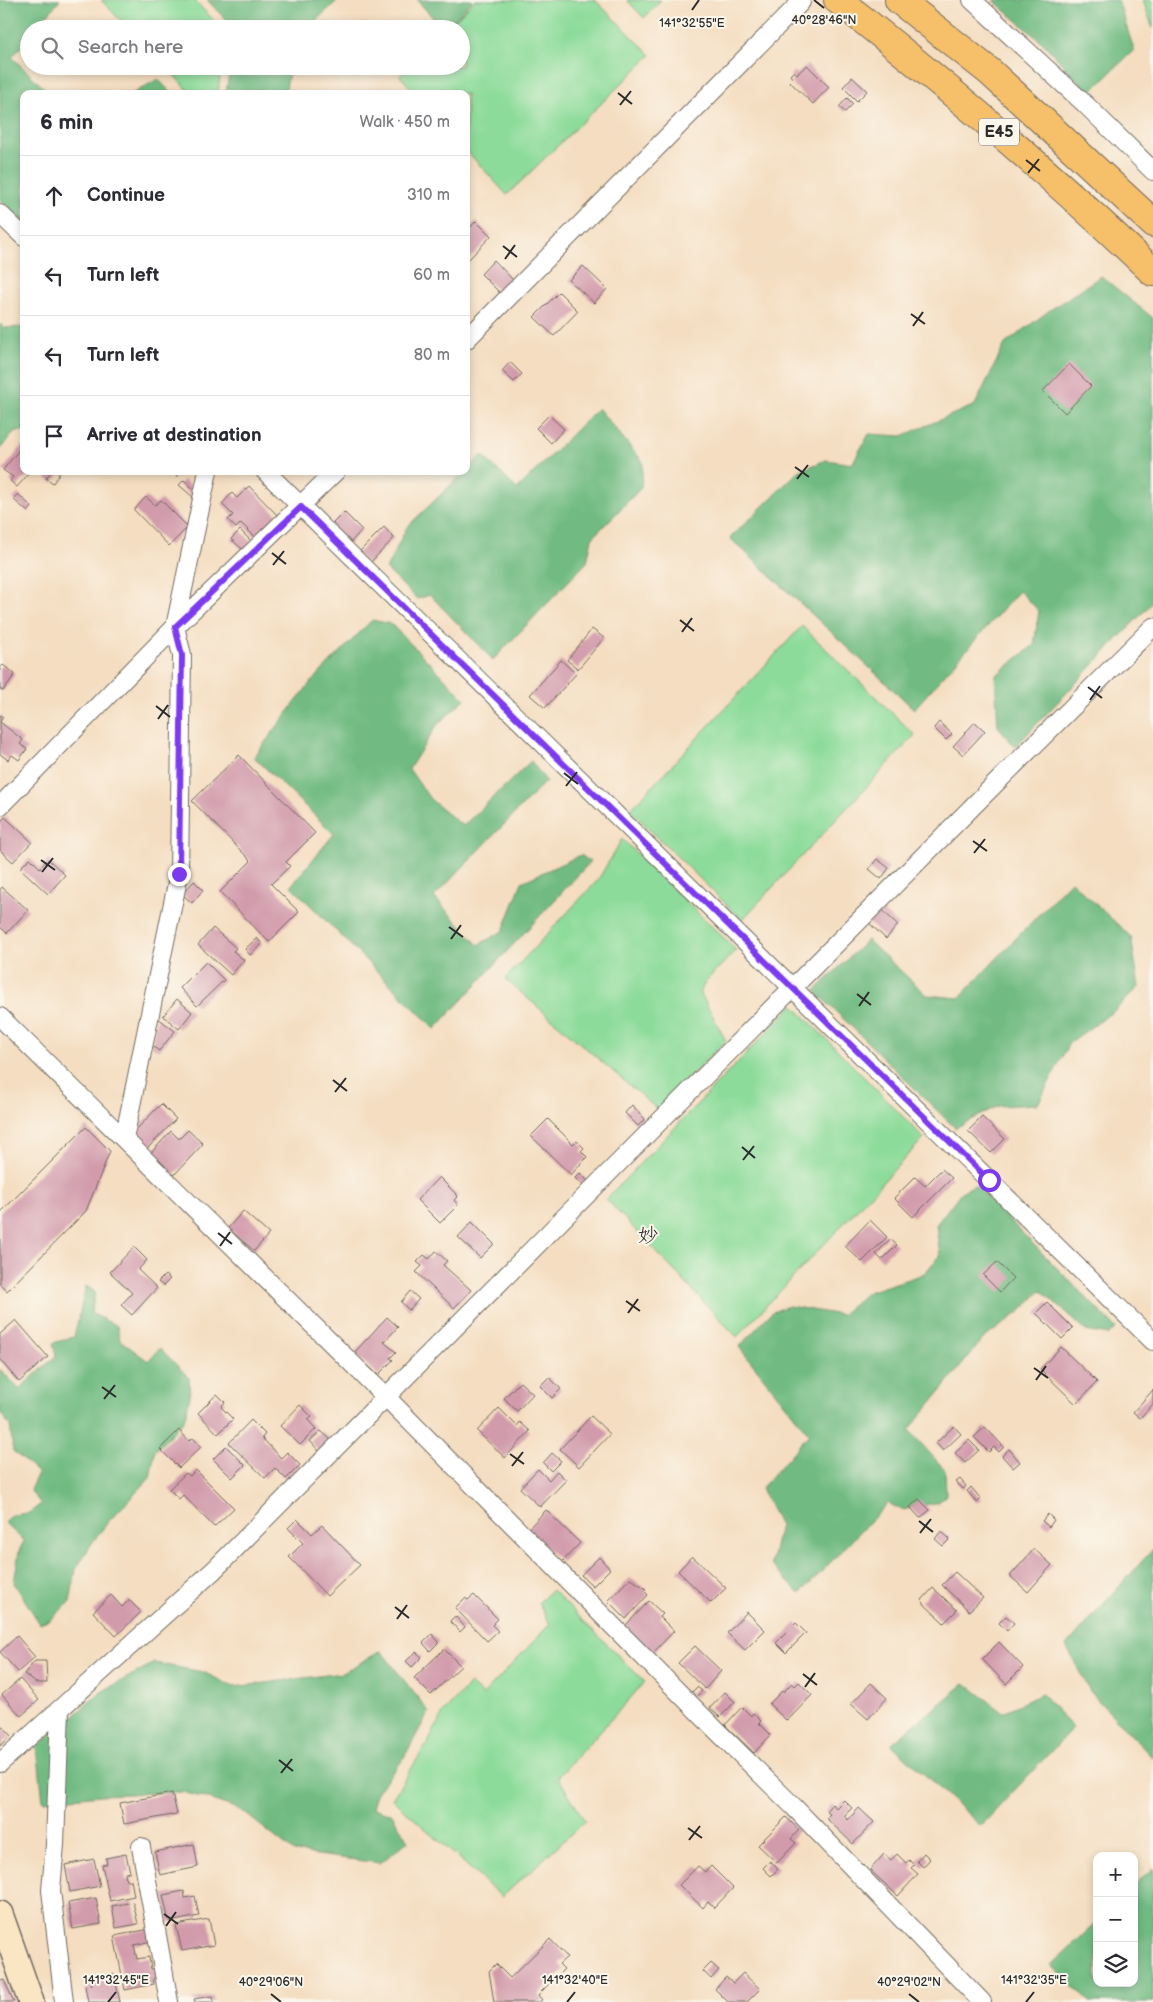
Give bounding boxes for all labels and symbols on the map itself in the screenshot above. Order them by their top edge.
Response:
text: 40°28'46"N [792,13,856,28]
text: 141°32'55"E [659,16,725,31]
road number: E45 [979,118,1019,146]
route end [168,863,191,886]
route start [978,1169,1001,1192]
district label: 妙 [638,1224,658,1248]
text: 141°32'45"E [83,1973,149,1988]
text: 141°32'40"E [542,1973,608,1988]
text: 141°32'35"E [1001,1973,1067,1988]
text: 40°29'06"N [239,1975,303,1990]
text: 40°29'02"N [877,1975,941,1990]

